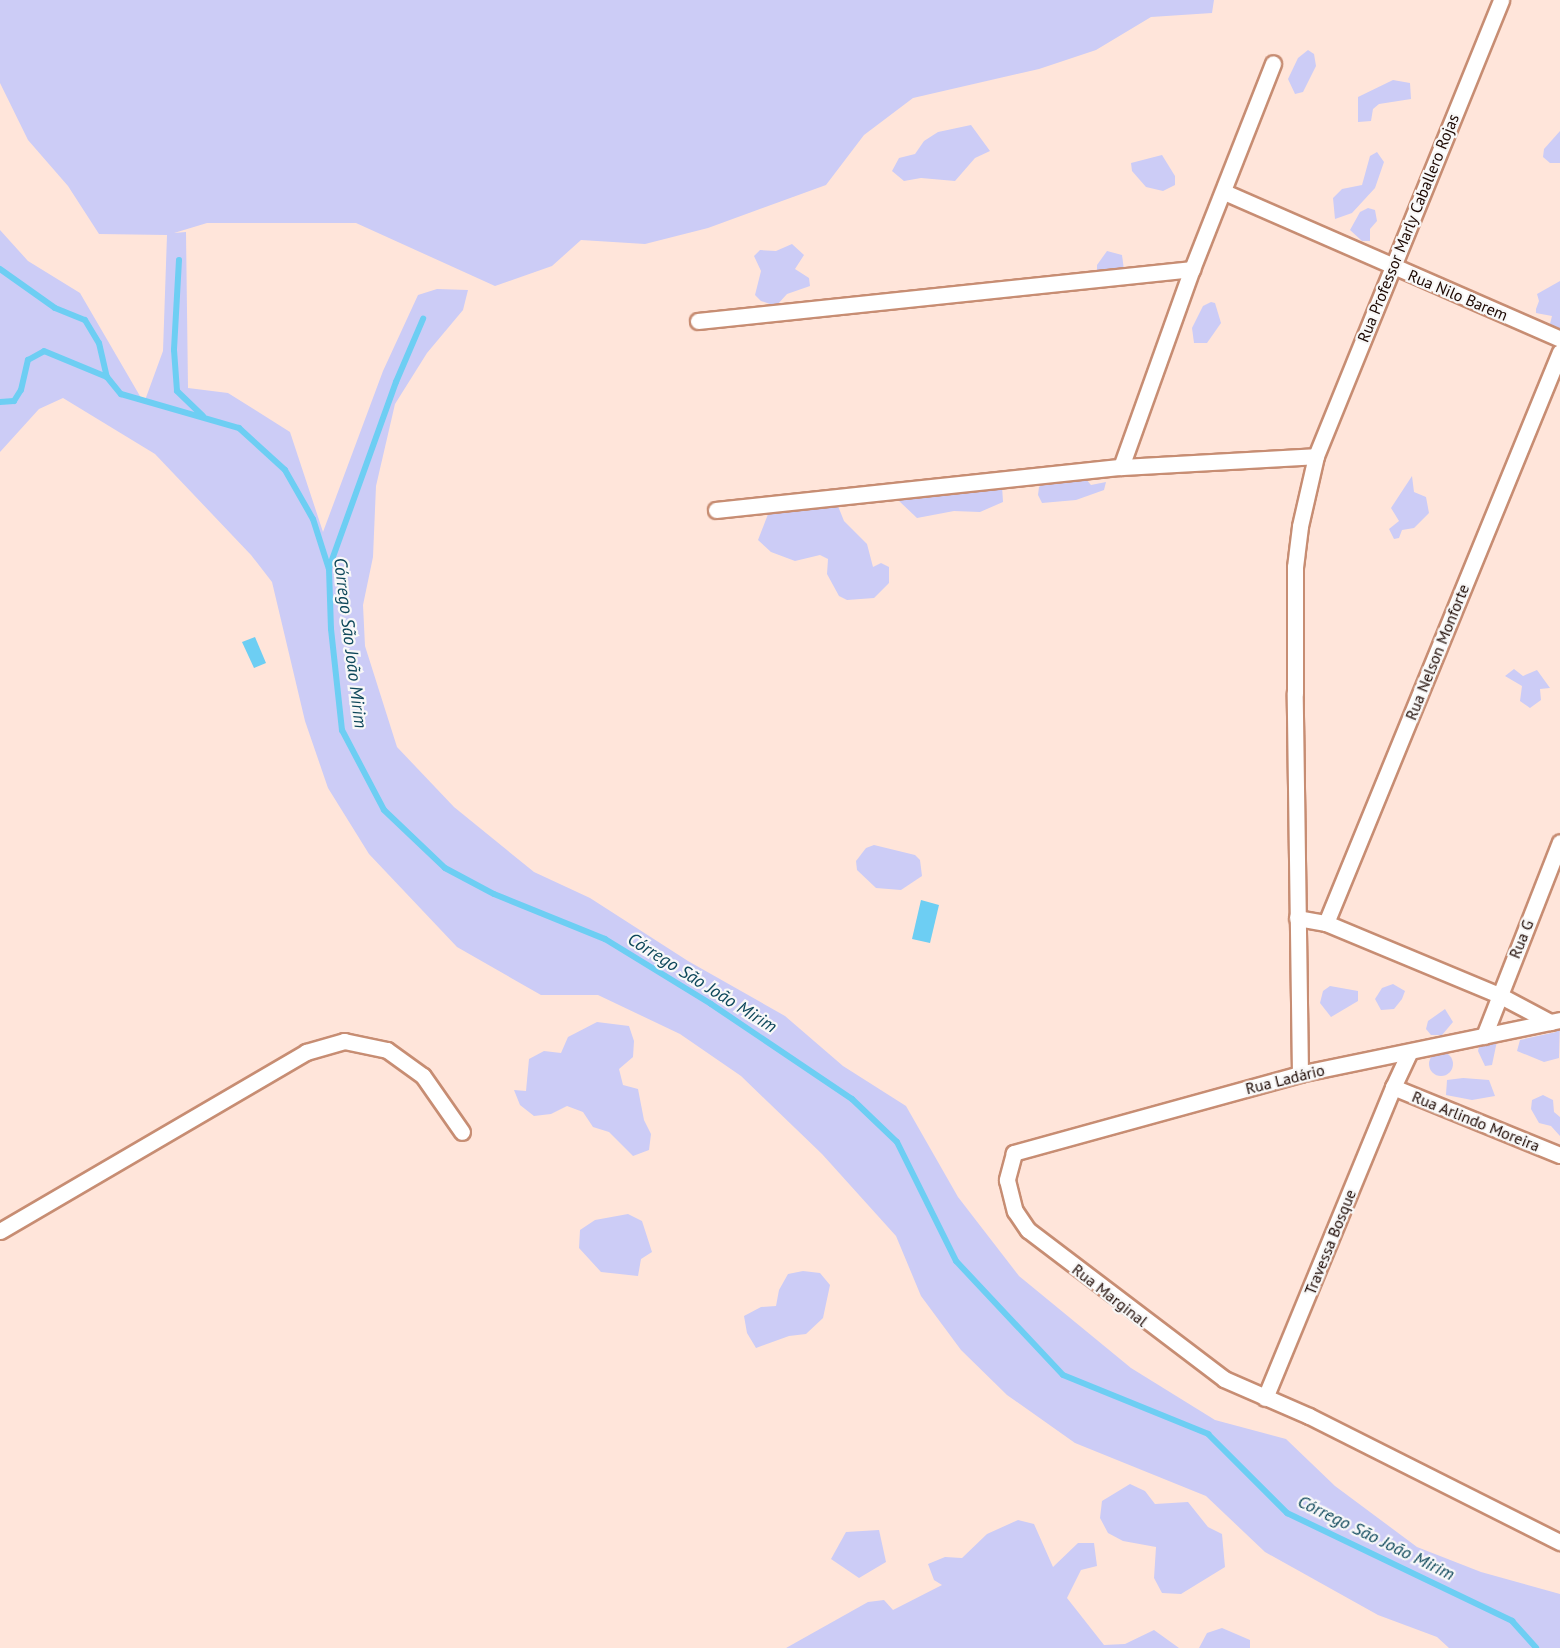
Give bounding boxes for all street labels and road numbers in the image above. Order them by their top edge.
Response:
street label: Rua Professor Marly Caballero Rojas [1353,111,1463,345]
street label: Rua Nilo Barem [1405,265,1511,325]
street label: Rua Nelson Monforte [1401,581,1473,723]
street label: Rua G [1505,917,1537,961]
street label: Rua Ladário [1243,1060,1327,1098]
street label: Rua Arlindo Moreira [1409,1087,1543,1155]
street label: Travessa Bosque [1300,1187,1360,1297]
street label: Rua Marginal [1068,1260,1152,1330]

